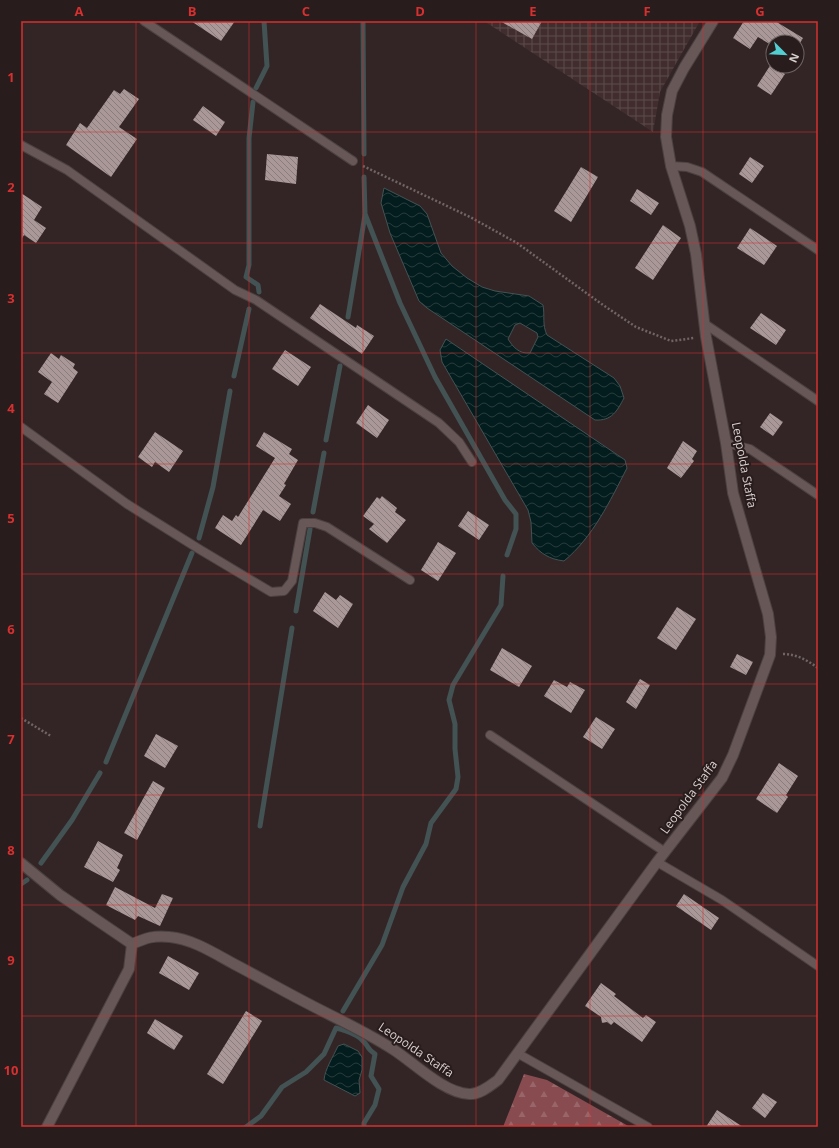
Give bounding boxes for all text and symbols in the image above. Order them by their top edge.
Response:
text: A [75,2,84,20]
text: B [188,2,197,20]
text: C [302,2,310,20]
text: D [415,2,425,20]
text: E [529,2,537,20]
text: F [643,2,651,20]
text: G [755,2,765,20]
north arrow [765,34,805,74]
text: N [786,51,803,65]
text: 1 [7,68,15,86]
text: 2 [7,178,15,196]
text: 3 [7,289,15,307]
text: 4 [7,399,15,417]
street label: Leopolda Staffa [728,420,761,509]
text: 5 [7,509,15,527]
text: 6 [7,620,15,638]
text: 7 [7,730,15,748]
street label: Leopolda Staffa [656,756,721,837]
text: 8 [7,841,15,859]
text: 9 [7,951,15,969]
street label: Leopolda Staffa [375,1018,457,1081]
text: 10 [4,1061,18,1079]

